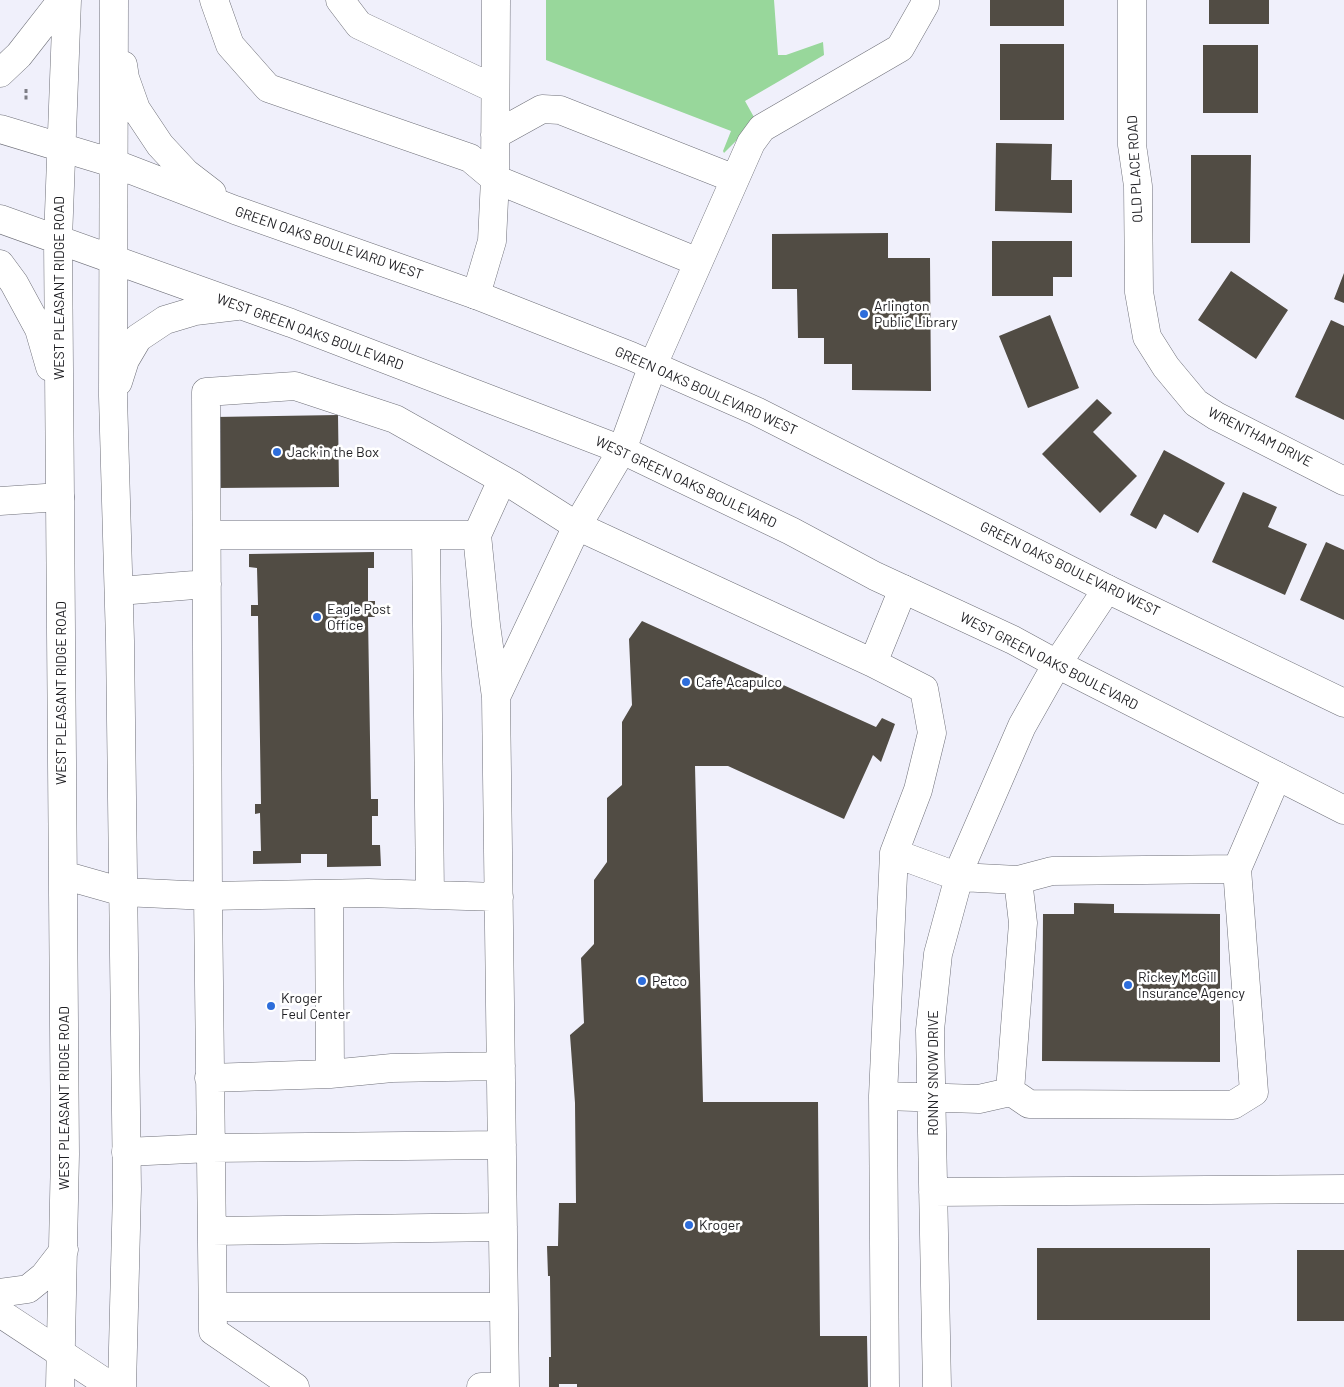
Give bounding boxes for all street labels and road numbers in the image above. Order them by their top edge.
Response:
street label: OLD PLACE ROAD [1124,115,1146,223]
street label: WEST PLEASANT RIDGE ROAD [51,196,67,380]
street label: GREEN OAKS BOULEVARD WEST [233,203,425,283]
street label: WEST GREEN OAKS BOULEVARD [214,290,406,374]
street label: GREEN OAKS BOULEVARD WEST [612,343,800,439]
street label: WRENTHAM DRIVE [1205,403,1315,471]
street label: WEST GREEN OAKS BOULEVARD [593,433,779,531]
street label: GREEN OAKS BOULEVARD WEST [977,518,1163,620]
street label: WEST PLEASANT RIDGE ROAD [53,601,69,785]
street label: WEST GREEN OAKS BOULEVARD [957,609,1141,713]
street label: WEST PLEASANT RIDGE ROAD [56,1006,72,1190]
street label: RONNY SNOW DRIVE [925,1010,941,1136]

